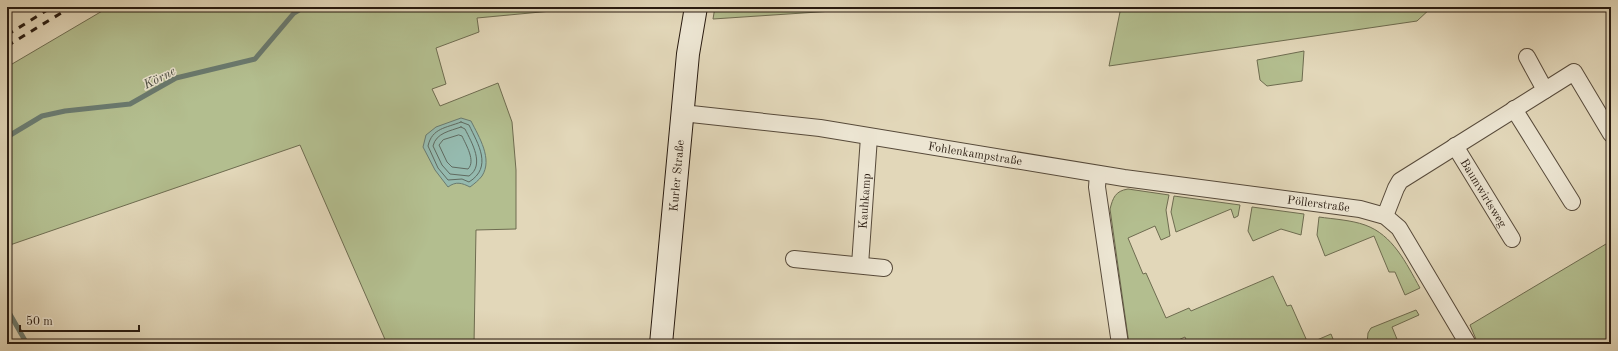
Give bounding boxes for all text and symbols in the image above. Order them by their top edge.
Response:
water label: Körne [141,65,178,92]
street label: Kurler Straße [668,139,687,212]
street label: Fohlenkampstraße [927,141,1023,168]
street label: Baumwirtsweg [1457,157,1509,230]
street label: Kauhkamp [858,173,873,230]
street label: Pöllerstraße [1286,194,1351,215]
scale bar [20,307,139,333]
text: 50 m [26,315,53,328]

